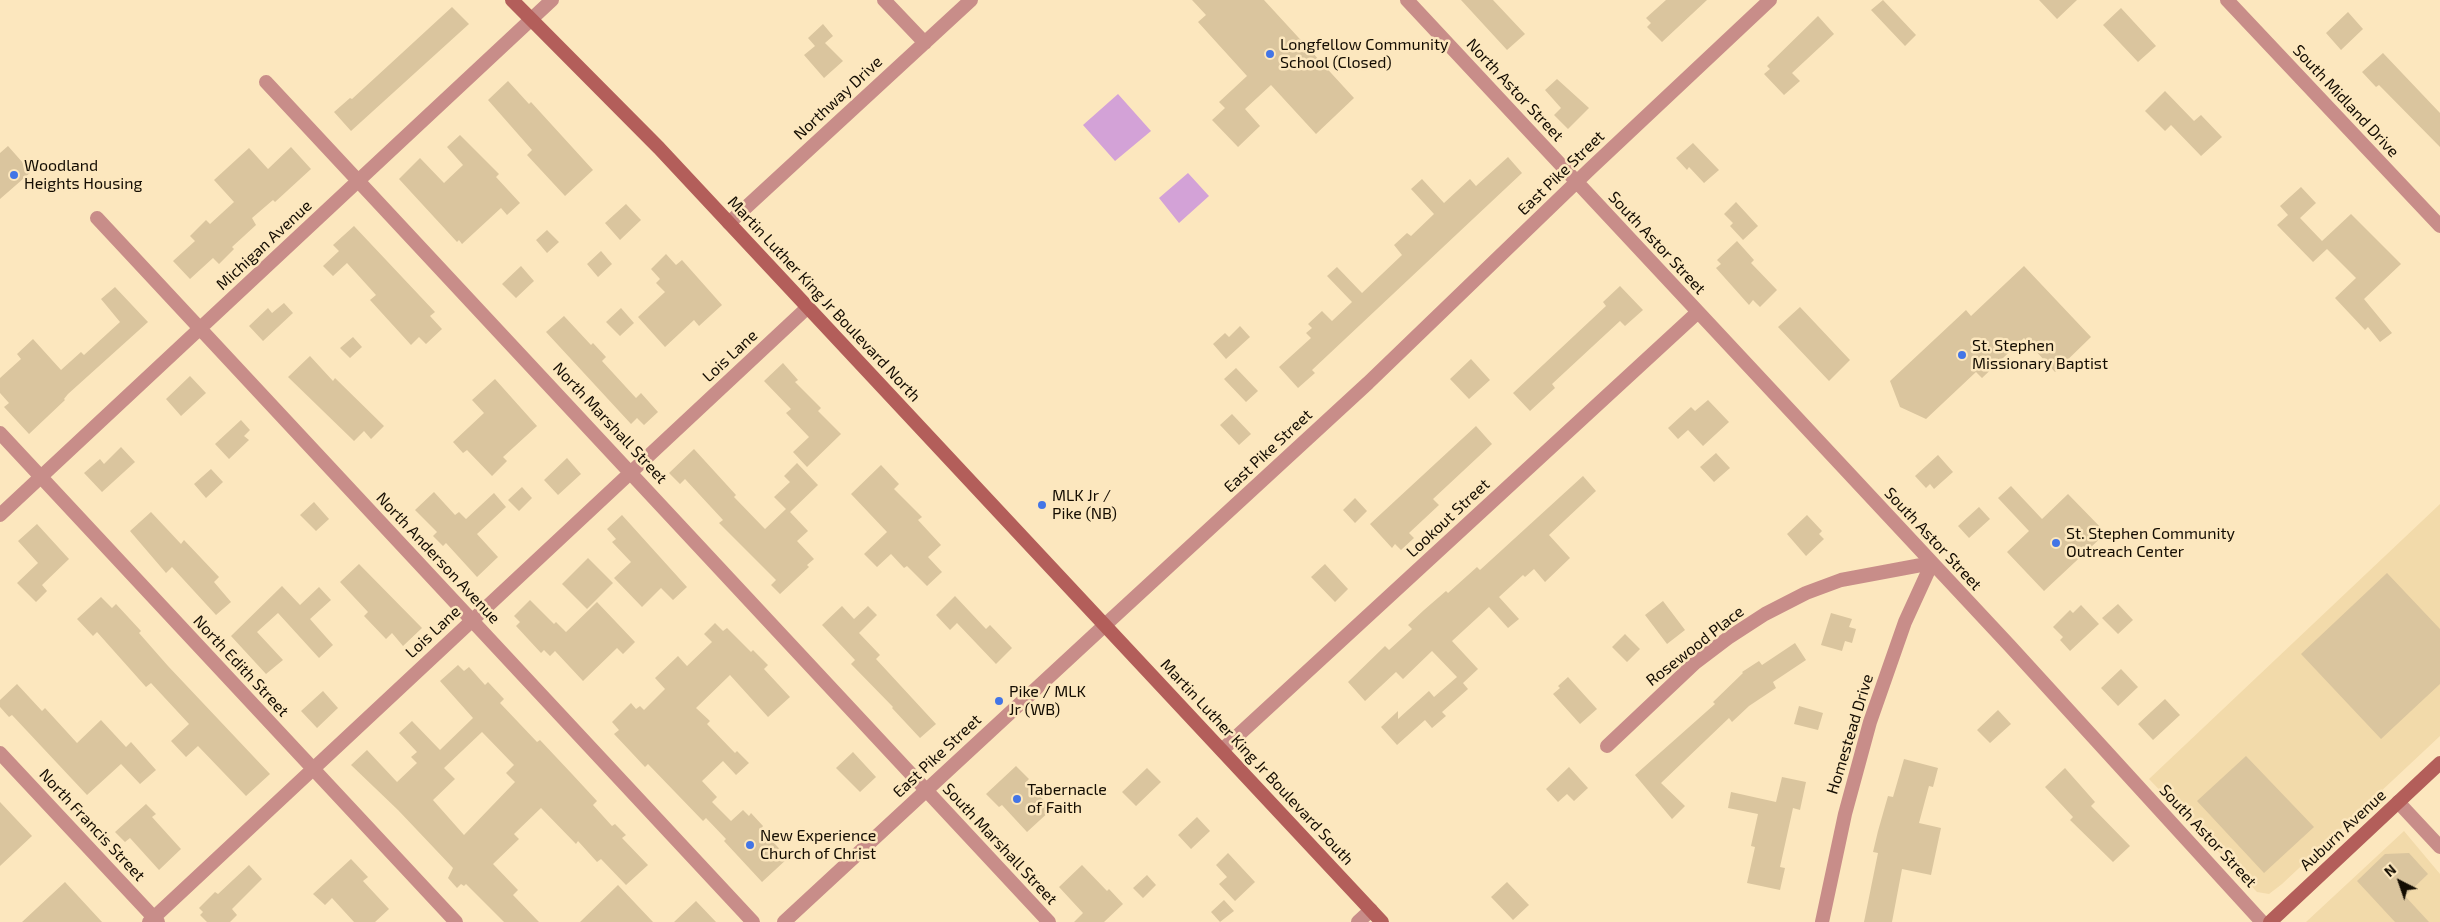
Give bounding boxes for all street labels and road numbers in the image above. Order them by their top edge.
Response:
street label: North Astor Street [1462,35,1568,145]
street label: South Midland Drive [2289,41,2403,161]
street label: Northway Drive [790,52,886,144]
street label: East Pike Street [1514,127,1608,219]
street label: South Astor Street [1604,188,1710,298]
street label: Martin Luther King Jr Boulevard North [724,192,924,406]
street label: Michigan Avenue [212,196,316,294]
street label: Lois Lane [699,326,761,386]
street label: North Marshall Street [549,358,671,488]
street label: East Pike Street [1220,405,1316,497]
street label: Lookout Street [1402,475,1494,561]
street label: South Astor Street [1880,484,1986,594]
street label: North Anderson Avenue [372,488,504,628]
street label: Lois Lane [402,602,464,662]
street label: Rosewood Place [1642,602,1748,690]
street label: North Edith Street [189,611,293,721]
street label: Martin Luther King Jr Boulevard South [1156,655,1358,869]
street label: Homestead Drive [1823,672,1877,796]
street label: East Pike Street [889,710,985,802]
street label: North Francis Street [35,765,149,885]
street label: South Marshall Street [939,779,1061,909]
street label: South Astor Street [2155,781,2261,891]
street label: Auburn Avenue [2296,785,2390,875]

